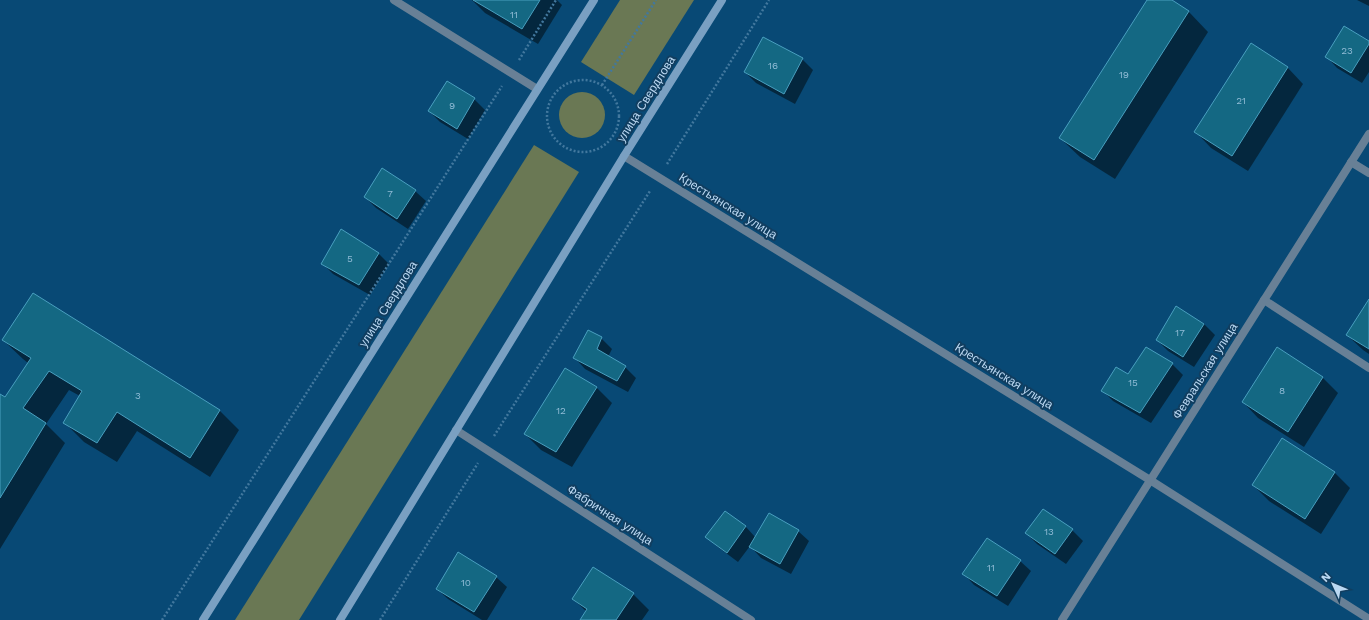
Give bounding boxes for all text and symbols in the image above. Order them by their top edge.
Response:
house number: 11 [510,9,518,20]
house number: 23 [1341,45,1353,56]
street label: улица Свердлова [614,53,678,145]
house number: 16 [768,60,778,71]
house number: 19 [1119,69,1129,80]
house number: 21 [1236,95,1246,106]
house number: 9 [449,100,455,111]
street label: Крестьянская улица [676,170,780,242]
house number: 7 [387,188,393,199]
house number: 5 [347,253,353,264]
street label: улица Свердлова [356,258,420,350]
street label: Февральская улица [1170,320,1240,422]
house number: 17 [1175,327,1185,338]
street label: Крестьянская улица [952,340,1056,412]
house number: 15 [1128,377,1138,388]
house number: 8 [1279,385,1285,396]
house number: 3 [135,390,141,401]
house number: 12 [556,405,566,416]
street label: Фабричная улица [565,482,656,548]
house number: 13 [1044,526,1054,537]
house number: 11 [987,562,995,573]
north arrow [1313,564,1353,604]
text: N [1319,570,1334,585]
house number: 10 [461,577,471,588]

